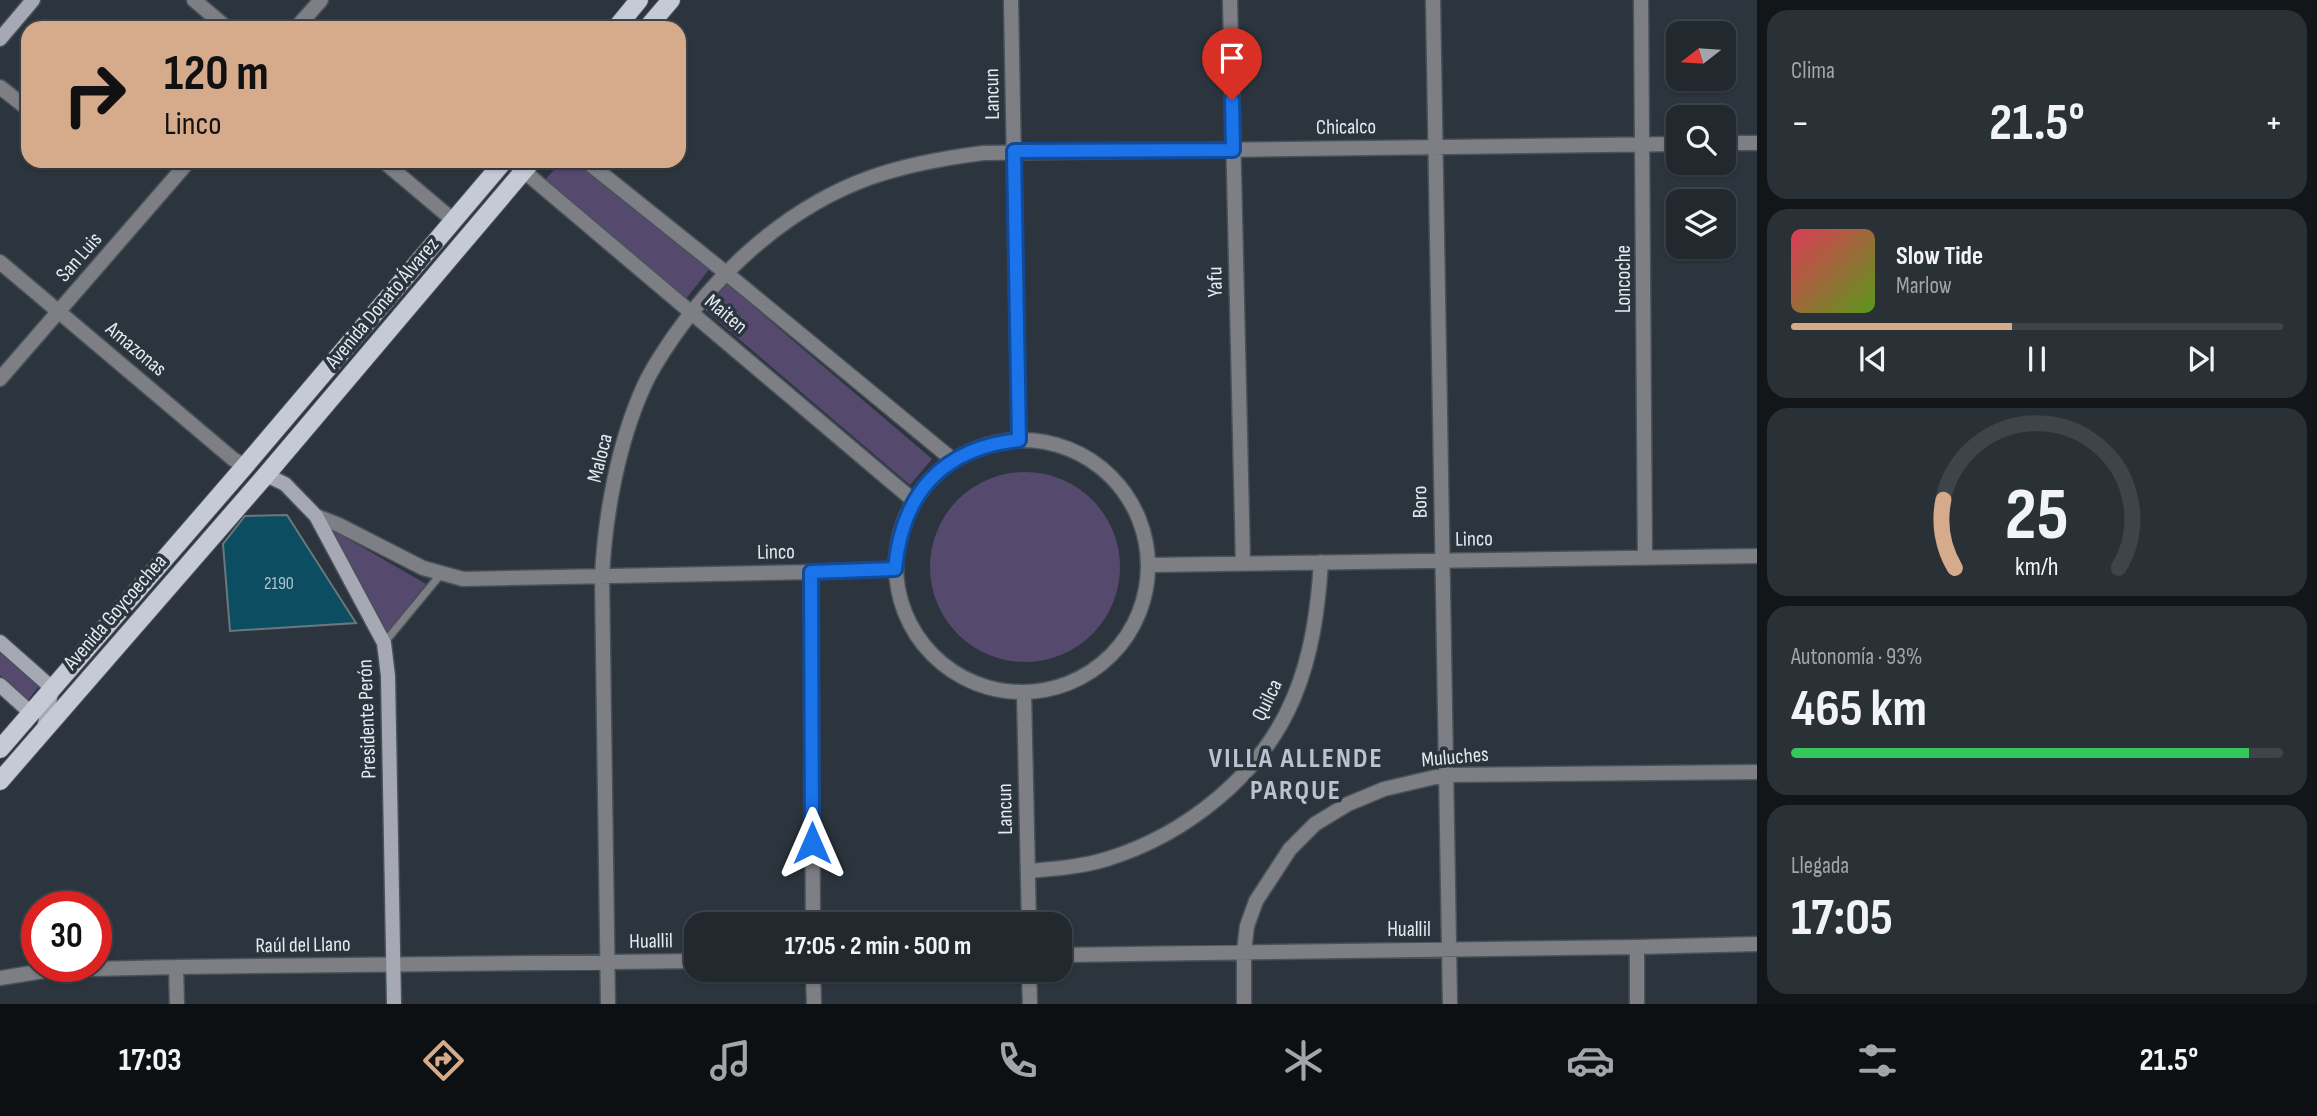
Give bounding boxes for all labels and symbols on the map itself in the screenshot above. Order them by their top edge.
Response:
north arrow [1666,21,1736,91]
pin [1202,28,1262,100]
street label: Lancun [979,68,1005,120]
street label: Chicalco [1316,114,1376,140]
street label: San Luis [51,227,107,287]
street label: Avenida Donato Álvarez [319,232,444,374]
street label: Loncoche [1611,245,1636,313]
street label: Yafu [1202,266,1228,298]
street label: Maiten [700,289,752,339]
street label: Amazonas [100,316,171,382]
street label: Maloca [582,431,618,485]
street label: Boro [1407,486,1433,518]
street label: Linco [1455,526,1493,552]
street label: Linco [757,539,795,565]
street label: Avenida Goycoechea [57,549,172,676]
house number: 2190 [264,573,294,594]
street label: Presidente Perón [352,659,382,779]
street label: Quilca [1246,675,1288,725]
district label: VILLA ALLENDE PARQUE [1208,742,1384,807]
street label: Muluches [1420,742,1490,772]
street label: Lancun [992,783,1018,835]
position arrow [775,806,849,880]
speed limit sign: 30 [21,891,112,982]
street label: Huallil [1387,917,1431,942]
street label: Huallil [629,928,673,954]
street label: Raúl del Llano [255,932,351,958]

